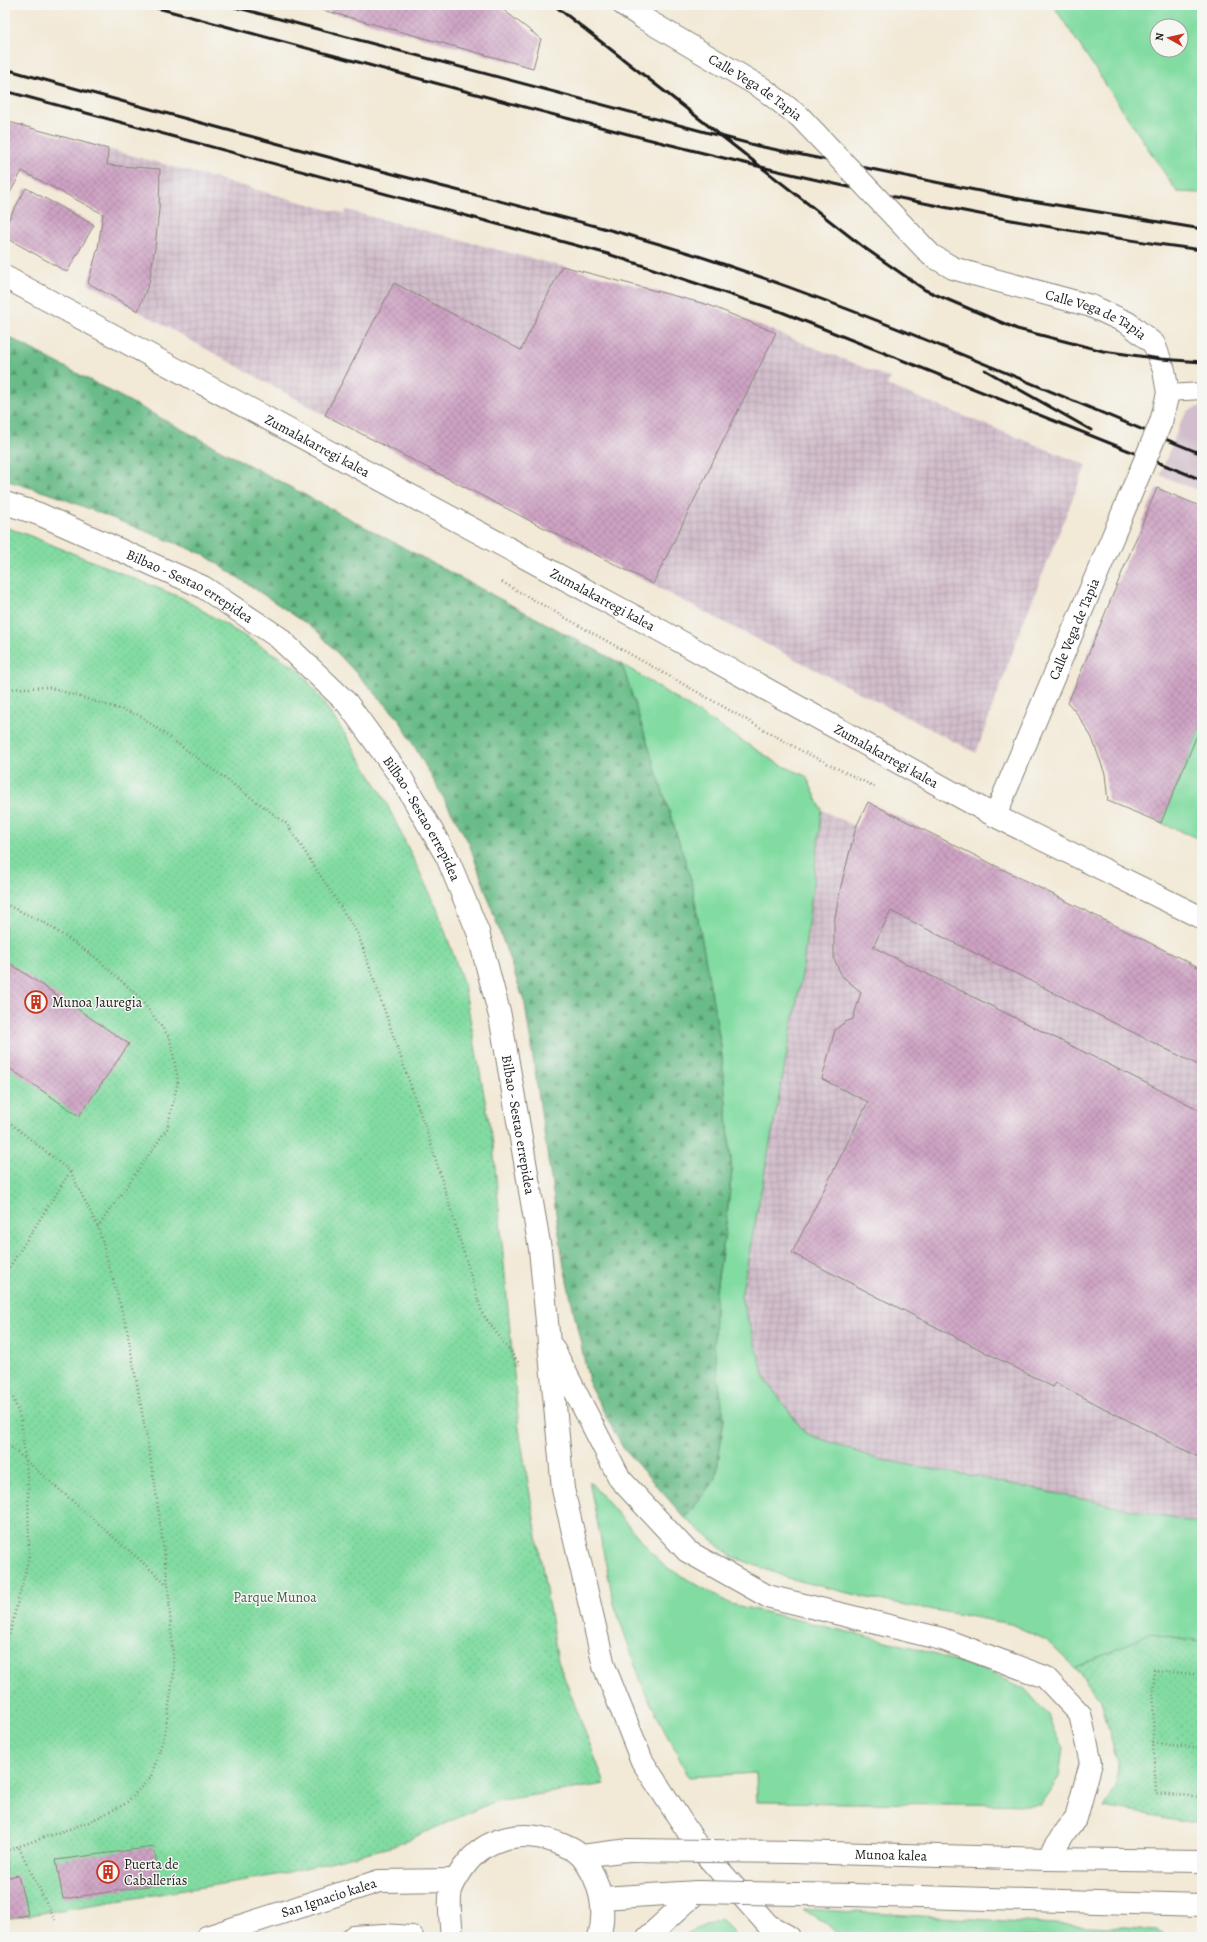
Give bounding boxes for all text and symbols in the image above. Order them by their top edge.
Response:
north arrow [1149,18,1189,58]
text: N [1152,32,1168,42]
street label: Calle Vega de Tapia [705,49,807,125]
street label: Calle Vega de Tapia [1043,285,1151,344]
street label: Zumalakarregi kalea [262,409,374,482]
street label: Bilbao - Sestao errepidea [123,545,257,628]
street label: Zumalakarregi kalea [547,563,659,636]
street label: Calle Vega de Tapia [1044,575,1104,683]
street label: Zumalakarregi kalea [831,719,942,793]
street label: Bilbao - Sestao errepidea [379,752,465,884]
building icon: Munoa Jauregia [23,989,49,1015]
place label: Munoa Jauregia [52,993,143,1012]
street label: Bilbao - Sestao errepidea [497,1053,540,1196]
park label: Parque Munoa [233,1588,317,1607]
street label: Munoa kalea [854,1844,928,1865]
place label: Puerta de Caballerías [124,1855,188,1890]
building icon: Puerta de Caballerías [95,1859,121,1885]
street label: San Ignacio kalea [279,1873,379,1922]

